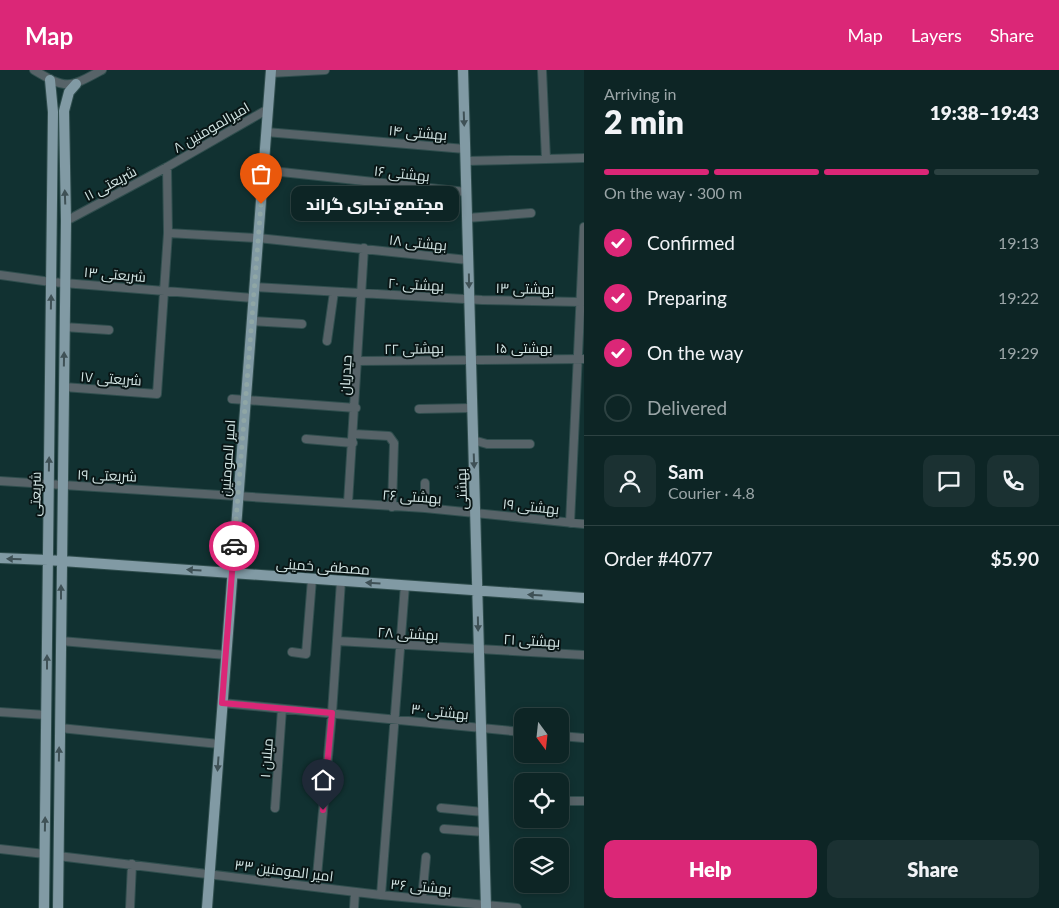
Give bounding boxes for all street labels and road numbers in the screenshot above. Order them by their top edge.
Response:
street label: امیرالمومنین ۸ [170,98,252,156]
street label: بهشتی ۱۴ [388,121,448,143]
street label: شریعتی ۱۱ [81,162,139,204]
street label: بهشتی ۱۶ [373,162,431,184]
street label: بهشتی ۱۸ [388,231,448,253]
street label: شریعتی ۱۳ [83,263,147,285]
street label: بهشتی ۲۰ [388,274,444,294]
street label: بهشتی ۱۳ [495,279,555,297]
street label: بهشتی ۲۲ [384,339,444,357]
street label: بهشتی ۱۵ [495,339,553,356]
street label: حیدریان [335,354,355,396]
street label: شریعتی ۱۷ [80,367,142,389]
street label: امیر المومنین [216,419,238,497]
street label: شریعتی ۱۹ [77,465,137,485]
street label: بهشتی [452,468,470,510]
street label: شریعتی [26,472,44,516]
street label: بهشتی ۲۶ [382,485,442,507]
street label: بهشتی ۱۹ [502,495,560,517]
street label: مصطفی خمینی [275,554,371,578]
street label: بهشتی ۲۸ [377,623,439,643]
street label: بهشتی ۲۱ [503,630,561,650]
street label: بهشتی ۳۰ [410,700,470,722]
street label: میلان ۱ [256,738,276,778]
street label: امیر المومنین ۳۳ [234,856,334,884]
street label: بهشتی ۳۶ [390,875,452,897]

